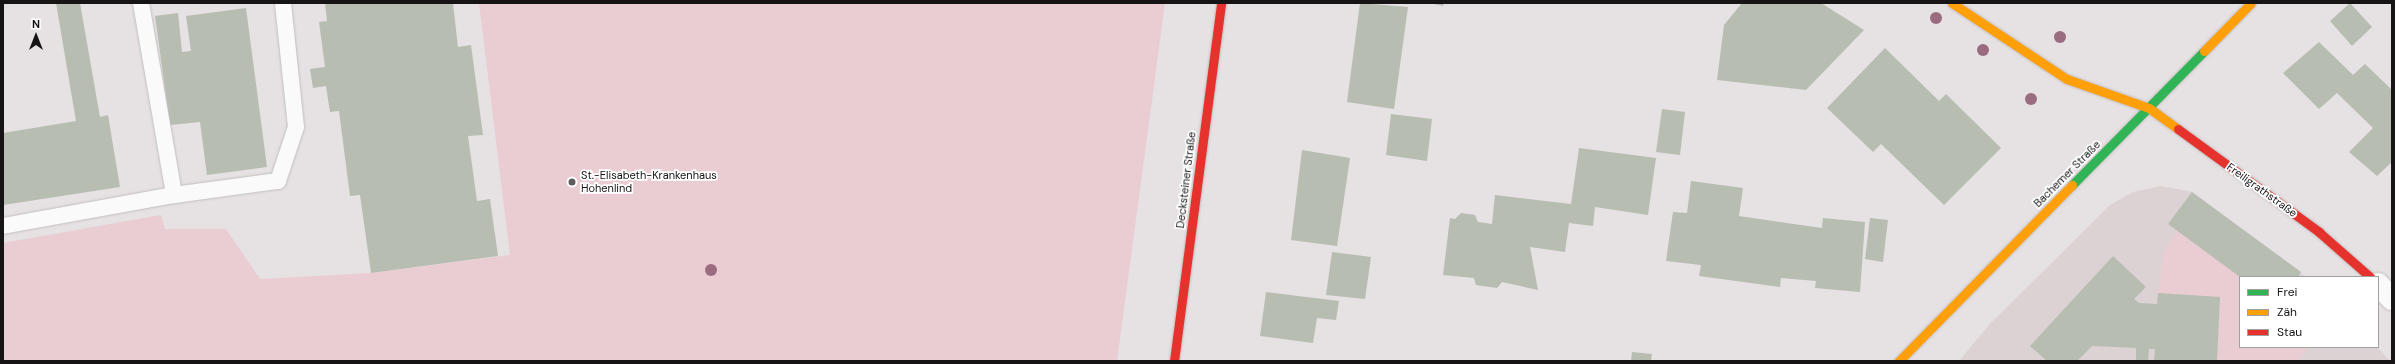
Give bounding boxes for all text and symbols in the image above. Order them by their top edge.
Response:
north arrow [16,16,56,56]
text: N [32,17,40,31]
street label: Decksteiner Straße [1174,131,1198,229]
street label: Bachemer Straße [2031,138,2103,210]
street label: Freiligrathstraße [2224,160,2300,220]
place label: St.-Elisabeth-Krankenhaus Hohenlind [581,169,717,195]
marker: St.-Elisabeth-Krankenhaus Hohenlind [566,176,578,188]
legend [2239,276,2379,348]
text: Frei [2277,284,2297,300]
text: Zäh [2277,304,2297,320]
text: Stau [2277,324,2302,340]

